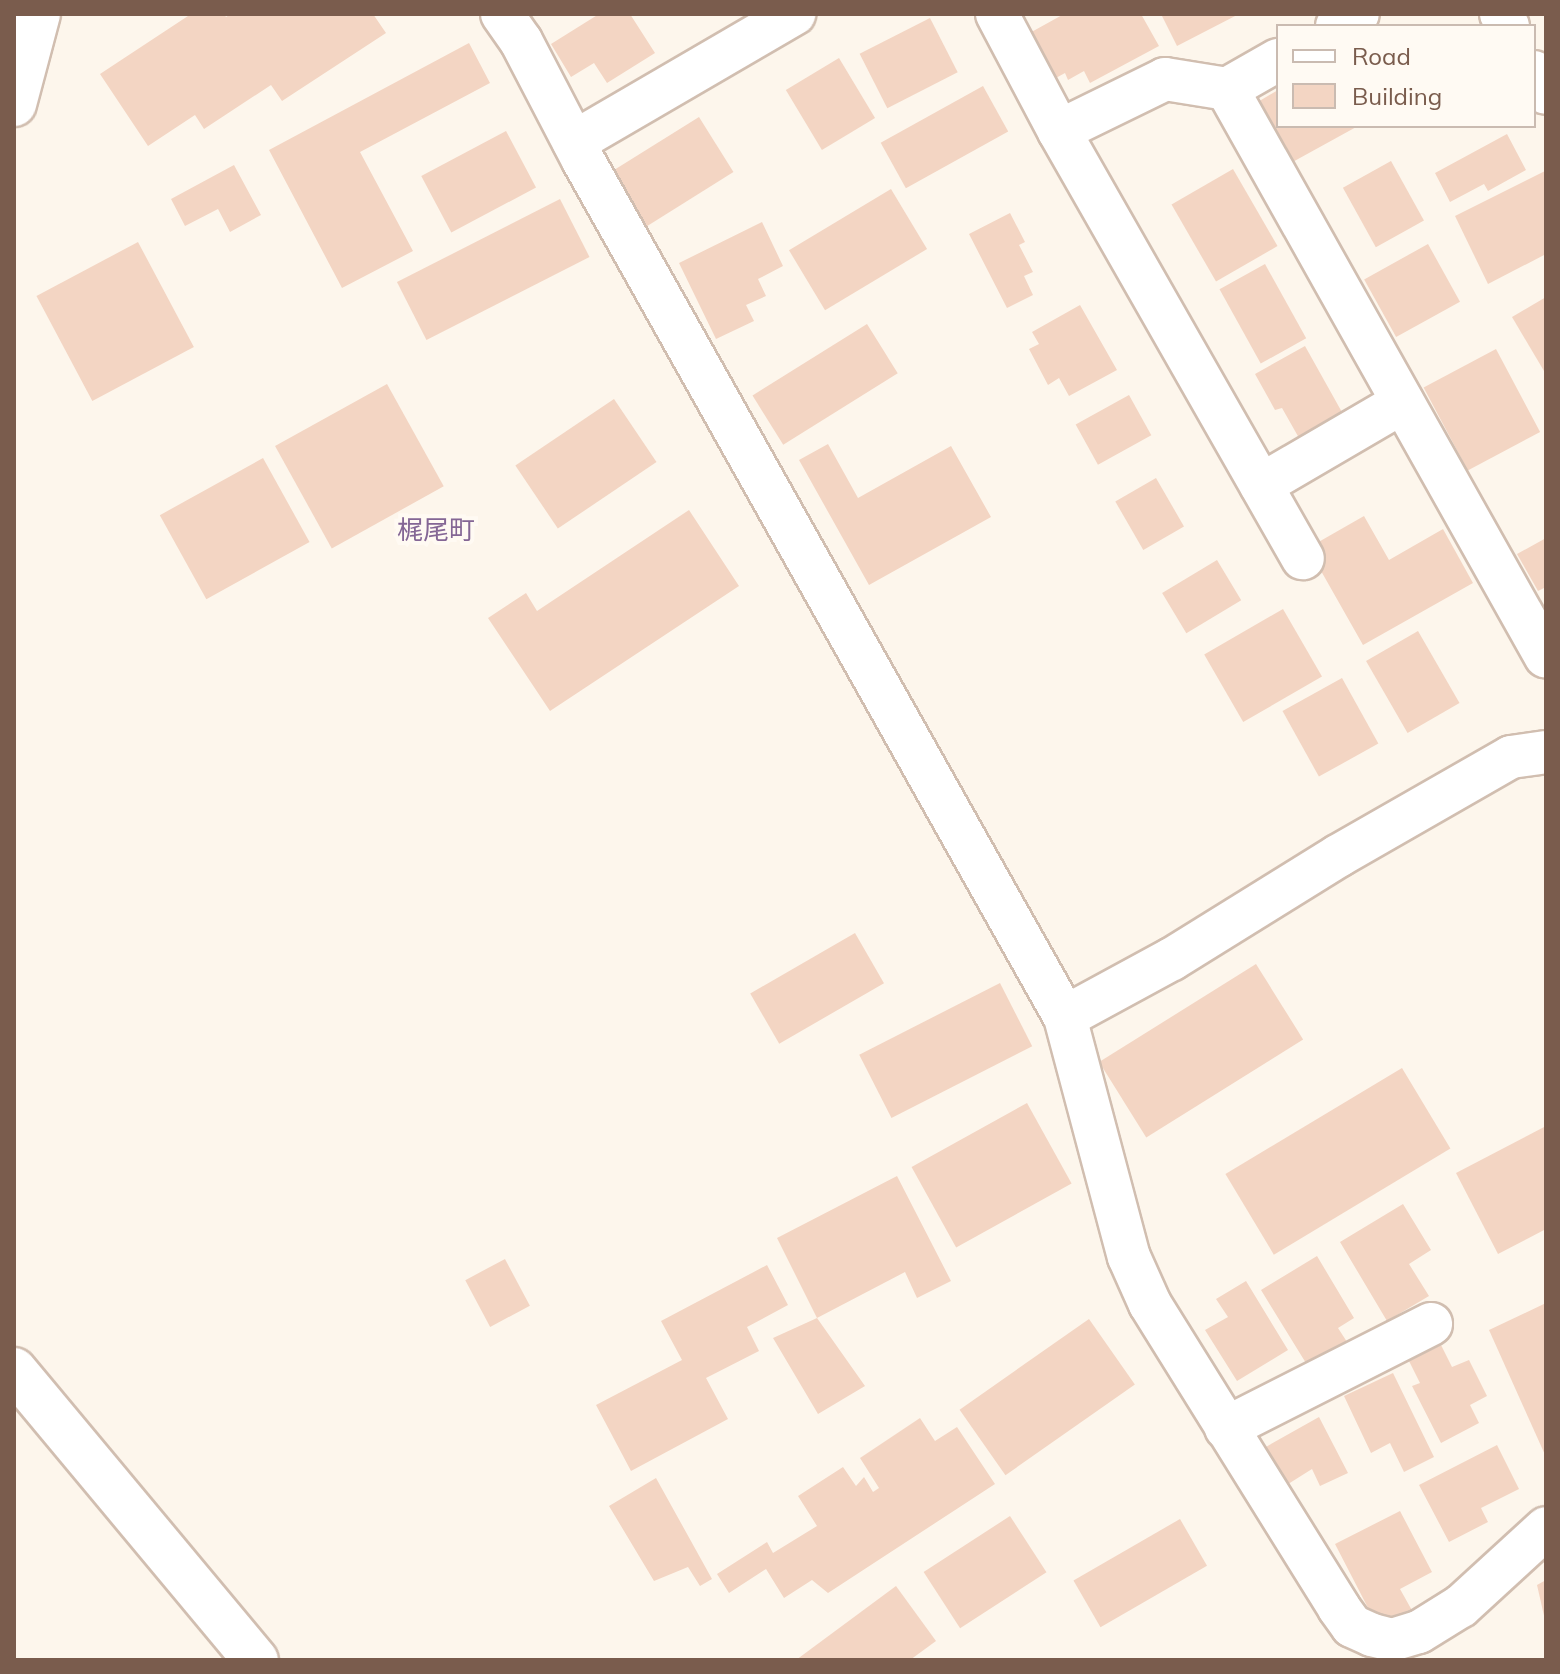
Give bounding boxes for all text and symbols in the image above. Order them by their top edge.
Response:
legend [1276,24,1536,128]
text: Road [1352,41,1411,71]
text: Building [1352,81,1442,111]
district label: 梶尾町 [397,514,475,546]

